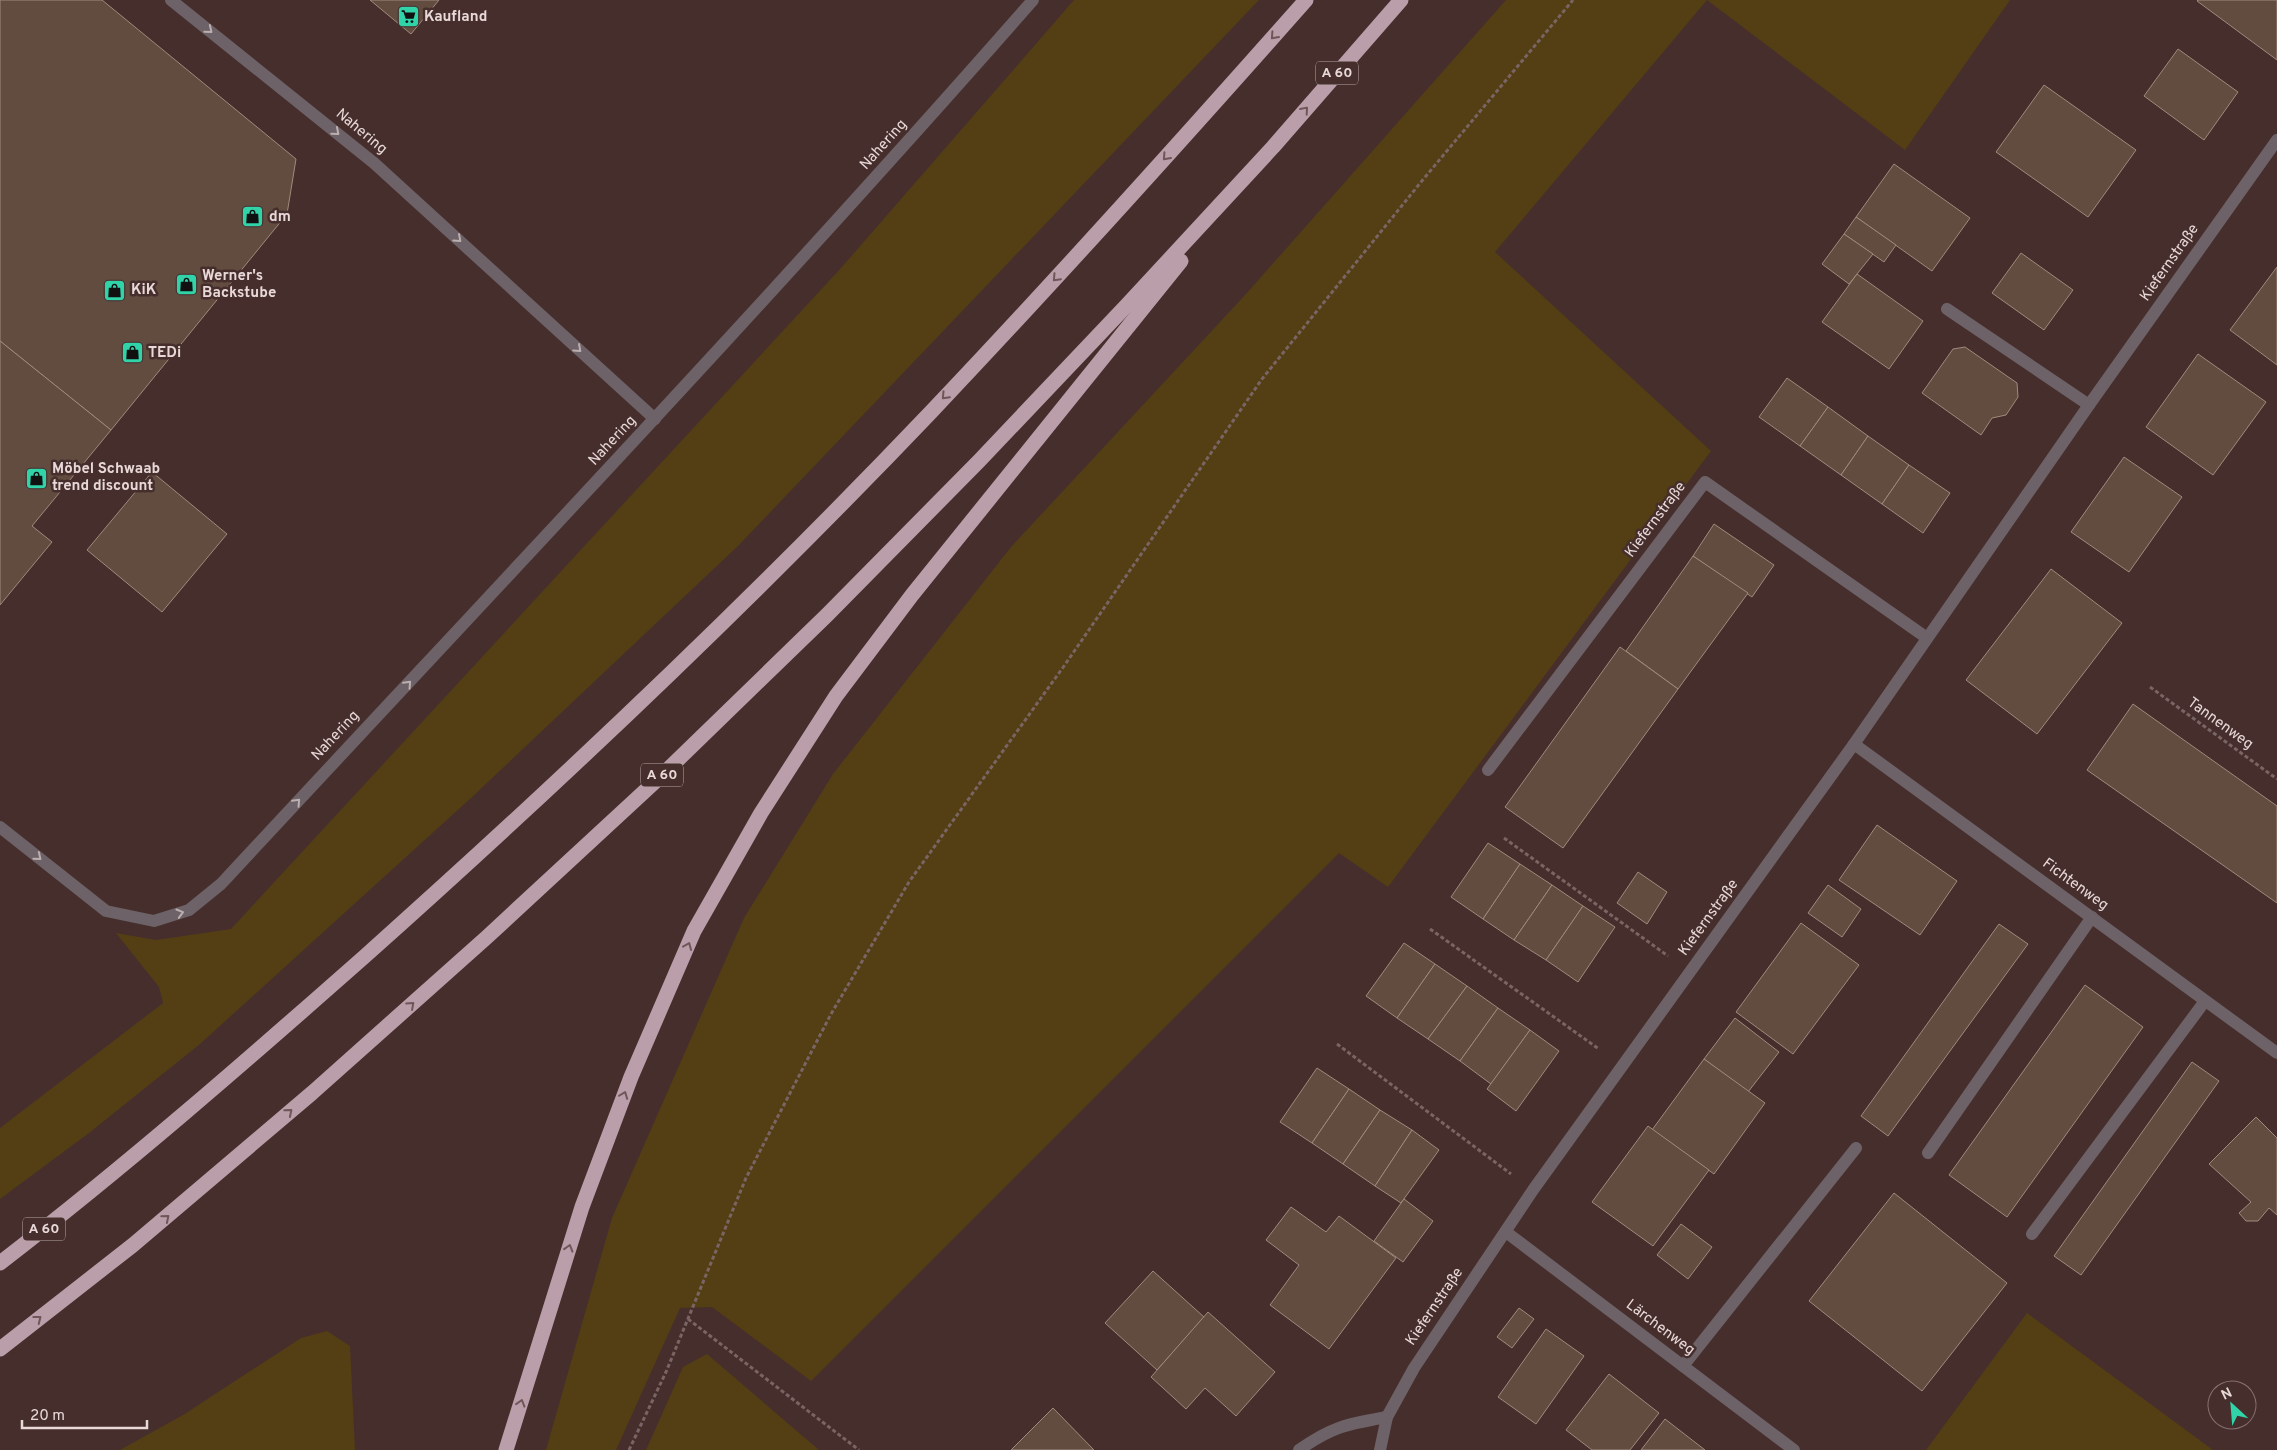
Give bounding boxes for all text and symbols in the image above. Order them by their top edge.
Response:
supermarket icon: Kaufland [396,5,420,29]
place label: Kaufland [424,8,487,27]
one-way arrow [203,25,212,33]
one-way arrow [1271,31,1280,40]
road number: A 60 [1316,62,1358,84]
street label: Nahering [331,105,391,159]
one-way arrow [1299,107,1308,116]
street label: Nahering [856,116,912,174]
one-way arrow [330,126,339,135]
one-way arrow [1162,152,1171,161]
shop icon: dm [241,205,265,229]
place label: dm [269,208,291,227]
street label: Kiefernstraße [2136,221,2204,305]
one-way arrow [452,234,461,243]
place label: Werner's Backstube [202,267,276,303]
one-way arrow [1053,272,1062,281]
shop icon: Werner's Backstube [174,273,198,297]
shop icon: KiK [103,278,127,302]
place label: KiK [131,281,157,300]
shop icon: TEDi [120,341,144,365]
one-way arrow [572,343,581,352]
place label: TEDi [148,344,181,363]
one-way arrow [942,391,951,400]
street label: Nahering [585,412,641,470]
place label: Möbel Schwaab trend discount [52,460,160,496]
shop icon: Möbel Schwaab trend discount [24,466,48,490]
street label: Kiefernstraße [1621,478,1691,562]
one-way arrow [402,680,411,689]
street label: Tannenweg [2183,694,2257,754]
street label: Nahering [308,707,364,765]
road number: A 60 [641,764,683,786]
one-way arrow [291,799,300,808]
one-way arrow [32,851,42,860]
street label: Fichtenweg [2038,855,2112,915]
street label: Kiefernstraße [1675,876,1743,960]
one-way arrow [175,908,184,919]
one-way arrow [681,942,692,951]
one-way arrow [405,1002,414,1011]
one-way arrow [618,1092,628,1100]
one-way arrow [284,1109,293,1118]
one-way arrow [160,1214,169,1223]
road number: A 60 [23,1218,65,1240]
one-way arrow [564,1245,574,1253]
street label: Kiefernstraße [1402,1264,1468,1350]
street label: Lärchenweg [1622,1296,1698,1360]
one-way arrow [33,1316,42,1325]
north arrow [2207,1380,2257,1430]
text: N [2219,1385,2235,1405]
scale bar [22,1398,148,1430]
one-way arrow [515,1400,525,1408]
text: 20 m [30,1407,65,1426]

